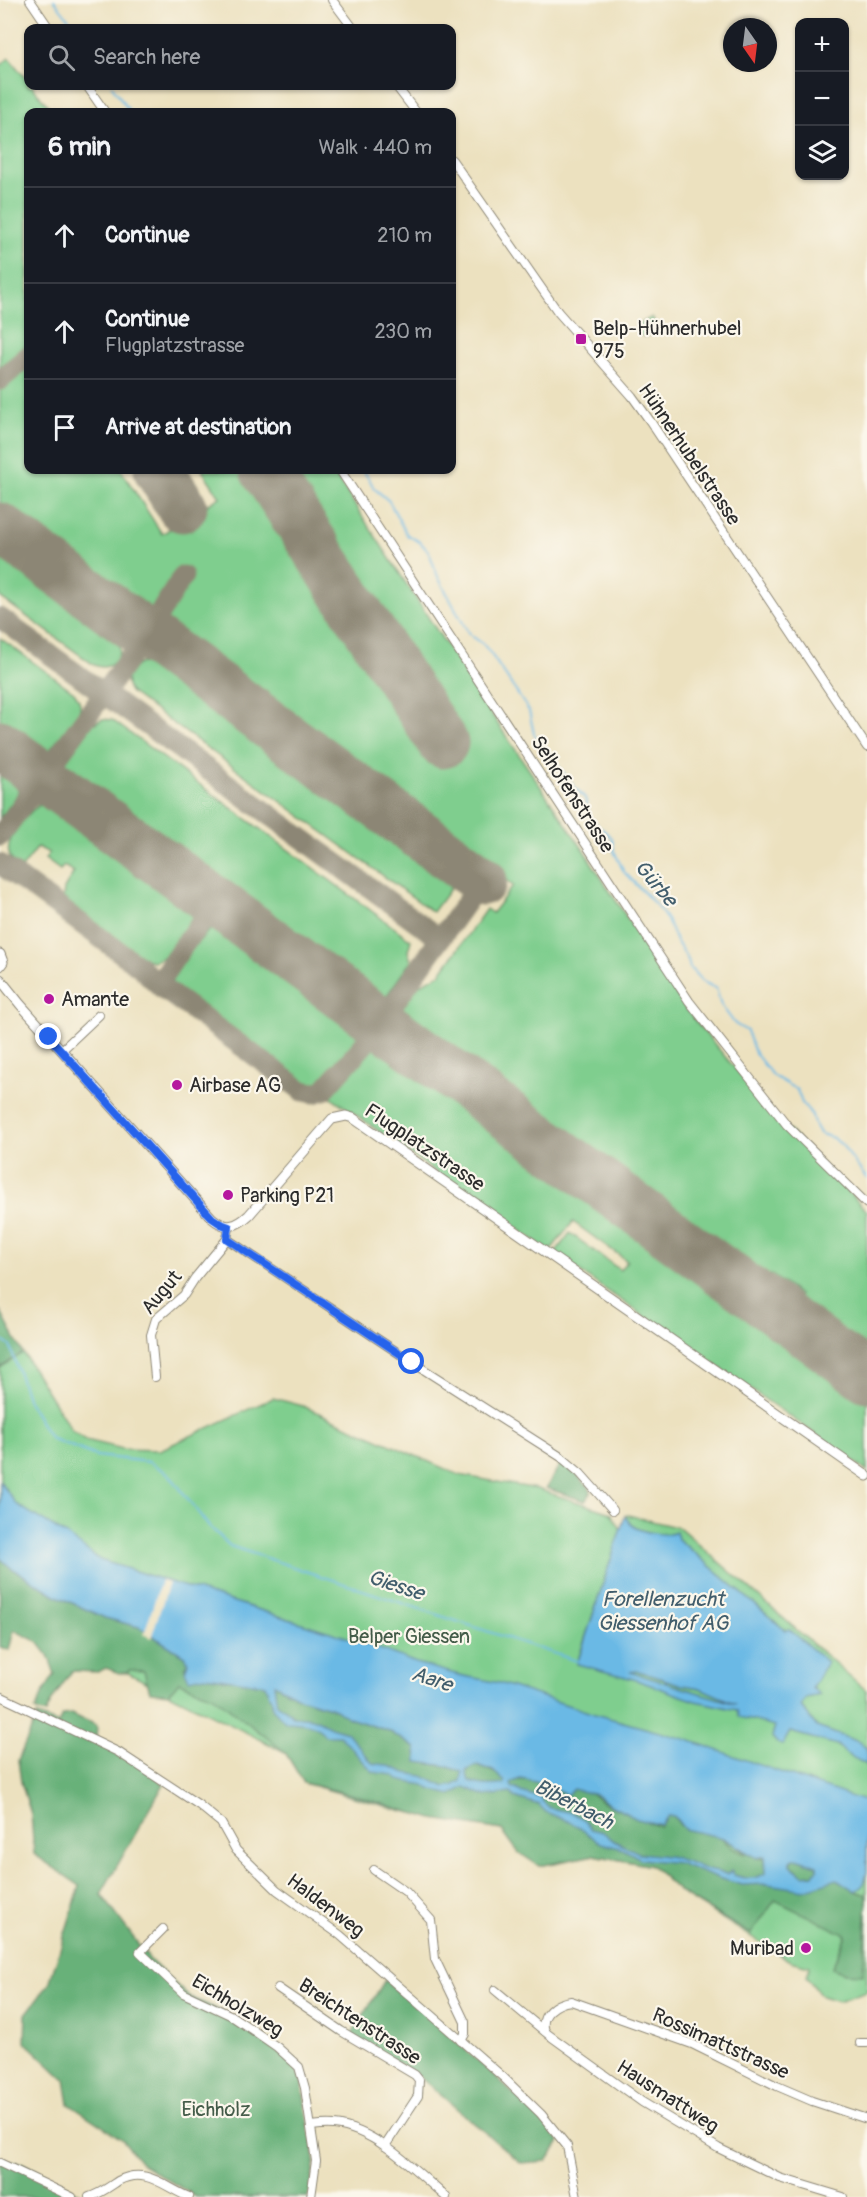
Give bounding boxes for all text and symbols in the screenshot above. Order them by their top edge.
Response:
north arrow [723,18,777,72]
map controls [795,18,849,180]
button: + [795,18,849,72]
search box [24,24,456,90]
icon: search [45,41,78,74]
text: Search here [93,43,200,71]
button: − [795,72,849,126]
button: layers [795,126,849,180]
text: 6 min [48,131,111,163]
text: Walk · 440 m [318,135,432,160]
icon: ahead [48,219,81,252]
text: Continue [105,221,189,249]
text: 210 m [377,223,432,248]
text: Continue [105,305,189,333]
icon: ahead [48,315,81,348]
place label: Belp-Hühnerhubel 975 [593,316,742,364]
text: 230 m [375,319,432,344]
marker: Belp-Hühnerhubel 975 [574,332,588,346]
text: Flugplatzstrasse [105,333,244,358]
street label: Hühnerhubelstrasse [633,379,746,530]
icon: arrive [48,411,81,444]
text: Arrive at destination [105,413,291,441]
street label: Selhofenstrasse [525,731,620,858]
water label: Gürbe [628,854,685,914]
place label: Amante [61,987,129,1012]
marker: Amante [42,992,56,1006]
route end [35,1023,61,1049]
place label: Airbase AG [189,1073,281,1098]
marker: Airbase AG [170,1078,184,1092]
street label: Flugplatzstrasse [360,1098,490,1197]
place label: Parking P21 [240,1183,334,1208]
marker: Parking P21 [221,1188,235,1202]
street label: Augut [136,1264,188,1320]
route start [398,1348,424,1374]
water label: Giesse [364,1564,430,1608]
water label: Forellenzucht Giessenhof AG [598,1586,729,1637]
park label: Belper Giessen [348,1624,470,1649]
water label: Aare [408,1660,458,1699]
water label: Biberbach [530,1773,619,1836]
street label: Haldenweg [282,1868,370,1943]
place label: Muribad [730,1936,794,1961]
marker: Muribad [799,1941,813,1955]
street label: Eichholzweg [187,1968,288,2042]
street label: Breichtenstrasse [294,1973,426,2070]
street label: Rossimattstrasse [649,2002,793,2085]
street label: Hausmattweg [612,2054,723,2139]
park label: Eichholz [182,2097,250,2122]

